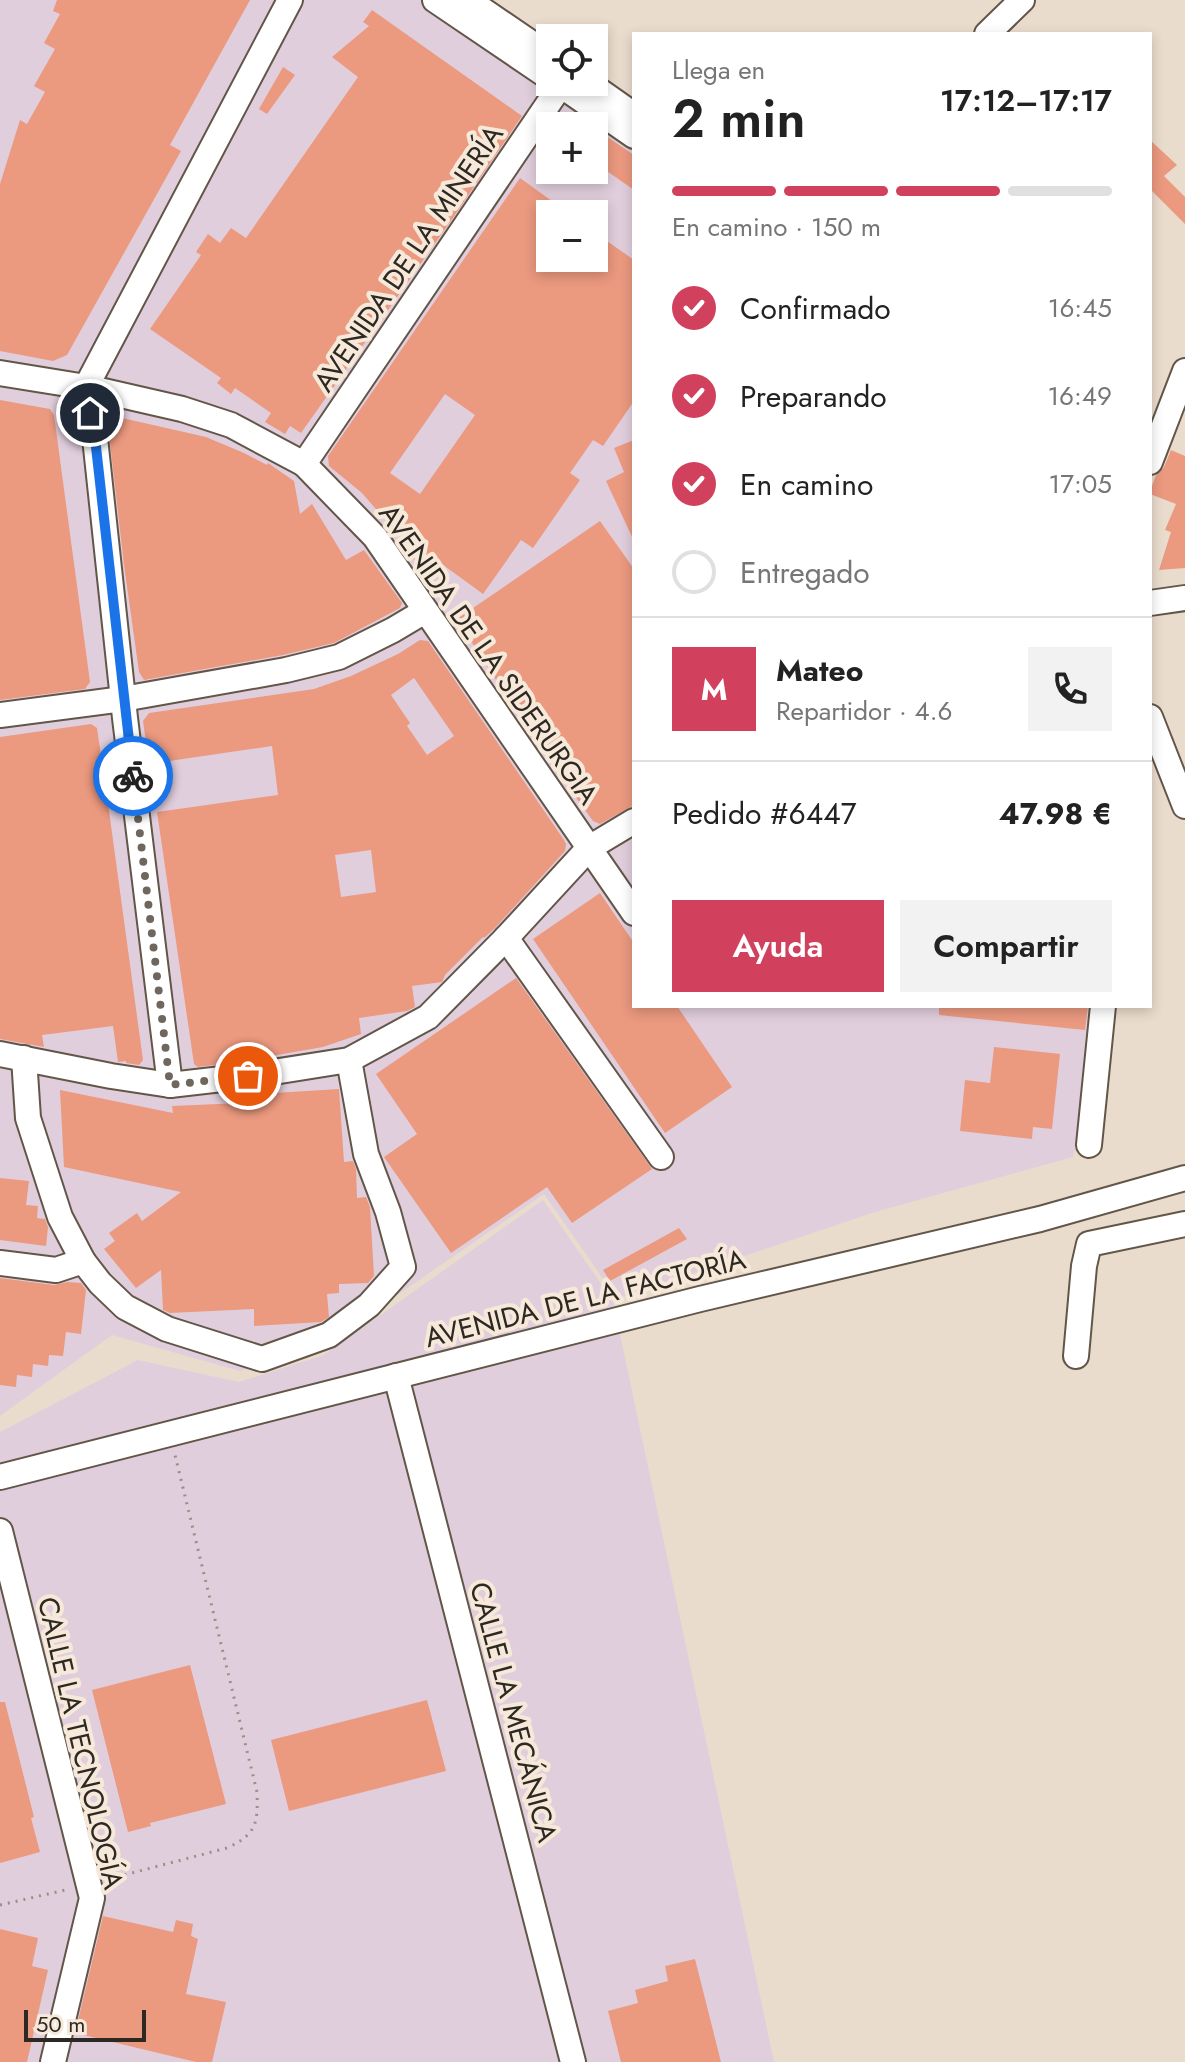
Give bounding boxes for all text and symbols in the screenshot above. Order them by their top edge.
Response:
map controls [536,24,608,272]
button: locate [536,24,608,96]
text: Llega en [672,51,765,89]
text: 17:12–17:17 [940,79,1112,122]
text: 2 min [672,81,805,157]
button: + [536,112,608,184]
street label: AVENIDA DE LA MINERÍA [304,116,513,400]
button: − [536,200,608,272]
text: En camino · 150 m [672,208,881,246]
icon: check [672,286,716,330]
text: Confirmado [740,287,891,330]
text: 16:45 [1048,289,1112,327]
icon: check [672,374,716,418]
text: Preparando [740,375,887,418]
text: 16:49 [1047,377,1112,415]
pin [56,379,124,447]
icon: home [68,391,112,435]
icon: check [672,462,716,506]
text: En camino [740,463,873,506]
text: 17:05 [1049,465,1112,503]
street label: AVENIDA DE LA SIDERURGIA [369,496,609,813]
text: Entregado [740,551,870,594]
button: phone [1028,647,1112,731]
text: Mateo [776,649,863,692]
text: M [701,668,727,711]
text: Repartidor · 4.6 [776,692,952,730]
courier [93,736,173,816]
icon: bike [111,754,155,798]
text: Pedido #6447 [672,792,857,835]
text: 47.98 € [999,792,1112,835]
button: Ayuda [672,900,884,992]
button: Compartir [900,900,1112,992]
pin [214,1042,282,1110]
icon: bag [226,1054,270,1098]
street label: AVENIDA DE LA FACTORÍA [420,1239,750,1358]
street label: CALLE LA MECÁNICA [459,1578,568,1847]
street label: CALLE LA TECNOLOGÍA [27,1593,134,1894]
scale bar [24,2006,146,2042]
text: 50 m [36,2008,85,2040]

